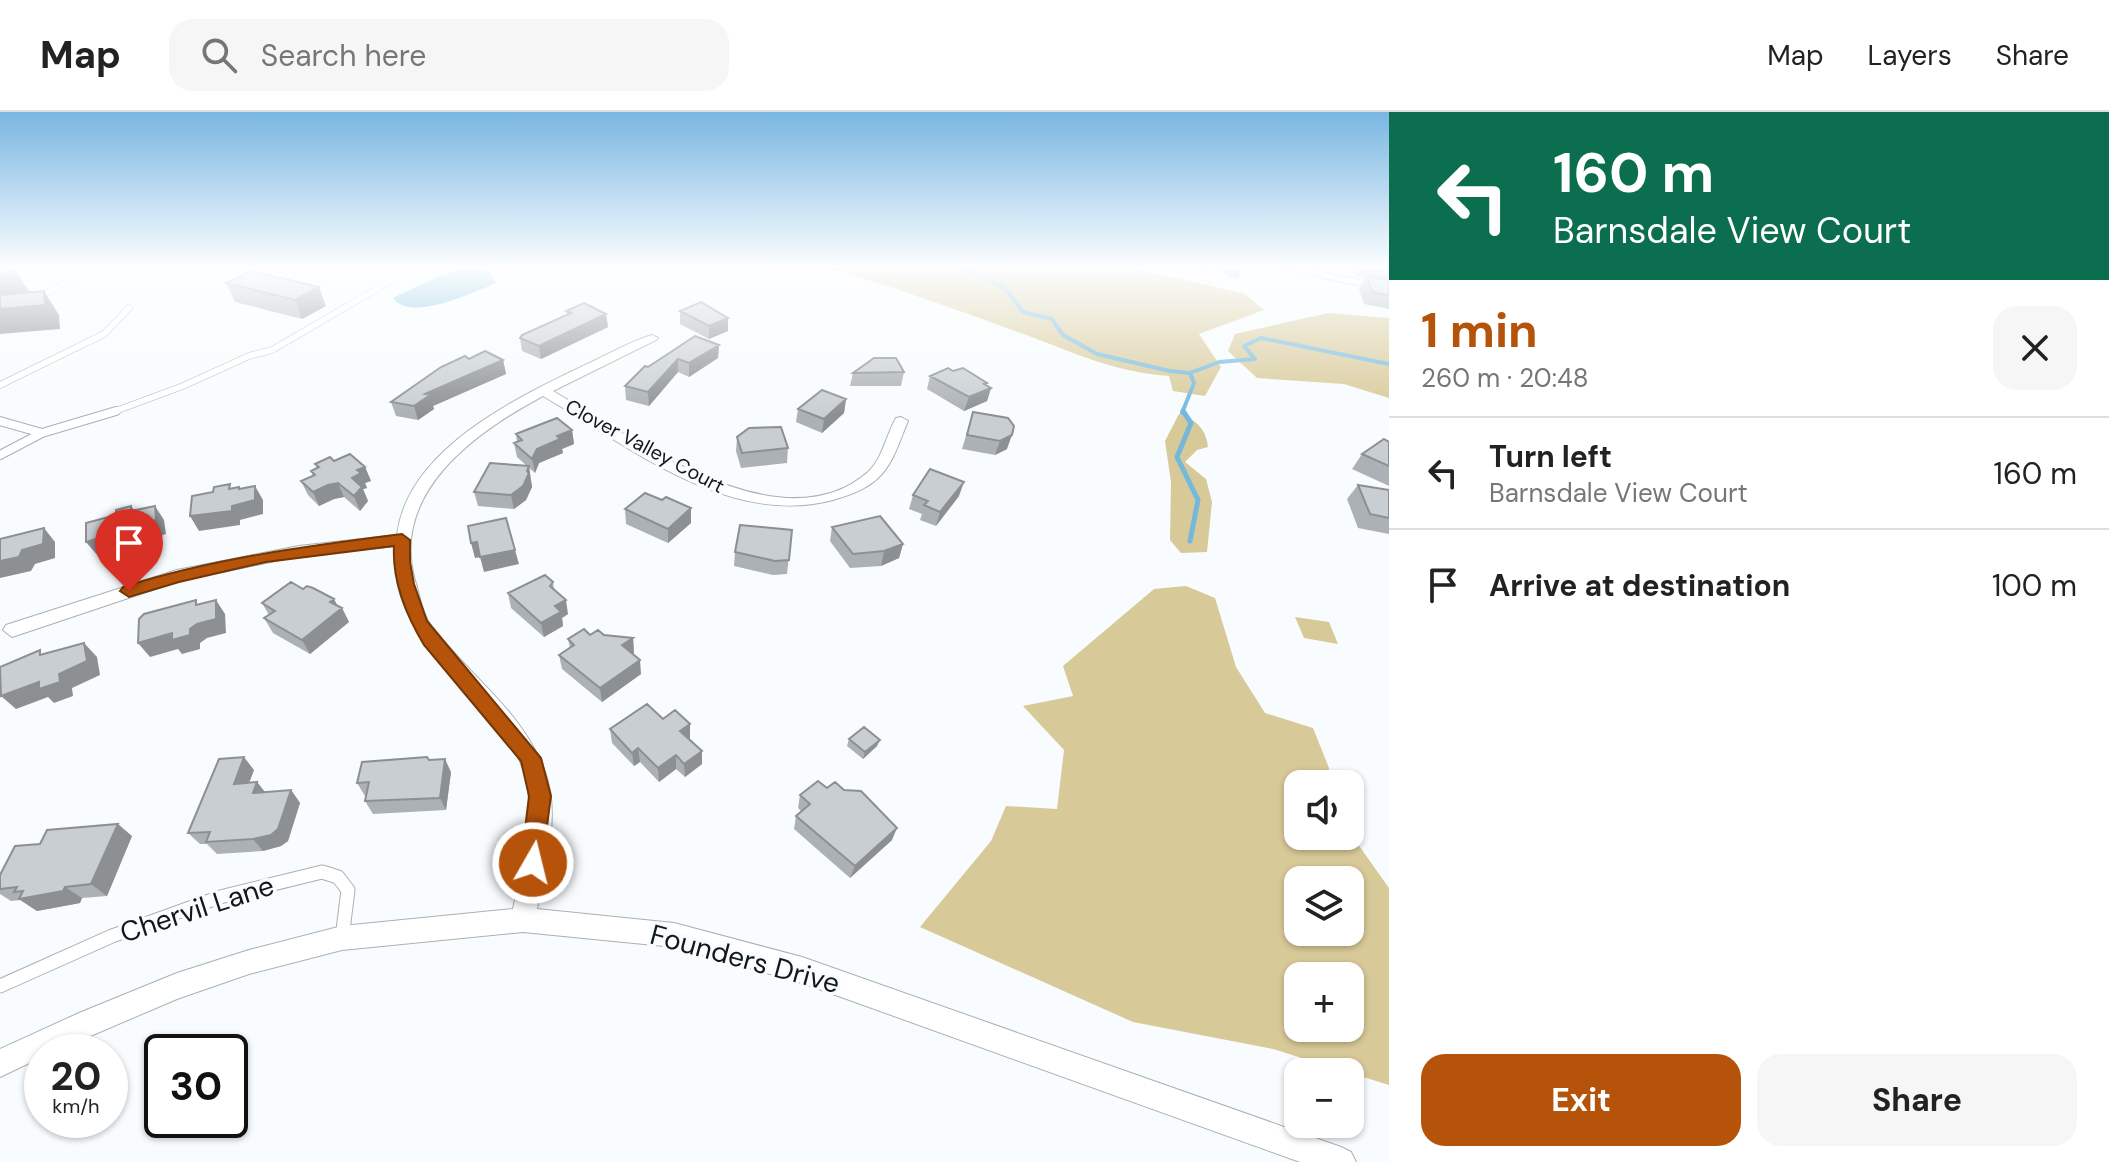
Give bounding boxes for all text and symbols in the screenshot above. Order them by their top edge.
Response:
search box [169,19,729,91]
text: Map [40,30,121,80]
icon: search [197,33,241,77]
text: Search here [261,36,426,75]
text: Map [1767,37,1824,74]
text: Layers [1868,37,1952,74]
text: Share [1996,37,2069,74]
text: 160 m [1553,136,1714,209]
icon: left [1421,144,1525,248]
text: Barnsdale View Court [1553,207,1911,254]
text: 1 min [1421,299,1538,362]
button: close [1993,306,2077,390]
text: 260 m · 20:48 [1421,361,1589,395]
street label: Clover Valley Court [561,393,729,499]
text: Turn left [1489,437,1612,476]
icon: left [1421,451,1465,495]
text: 160 m [1994,454,2077,493]
text: Barnsdale View Court [1489,476,1748,510]
pin [95,509,163,591]
icon: arrive [107,521,151,565]
icon: arrive [1421,563,1465,607]
text: Arrive at destination [1489,566,1790,605]
text: 100 m [1992,566,2077,605]
map controls [1284,770,1364,1138]
button: sound [1284,770,1364,850]
position arrow [491,821,575,905]
button: layers [1284,866,1364,946]
street label: Chervil Lane [115,867,279,951]
street label: Founders Drive [646,916,844,1002]
button: + [1284,962,1364,1042]
speed limit sign: 30 [144,1034,248,1138]
text: 20 [50,1050,102,1102]
button: Exit [1421,1054,1741,1146]
button: Share [1757,1054,2077,1146]
button: − [1284,1058,1364,1138]
text: km/h [52,1093,100,1119]

